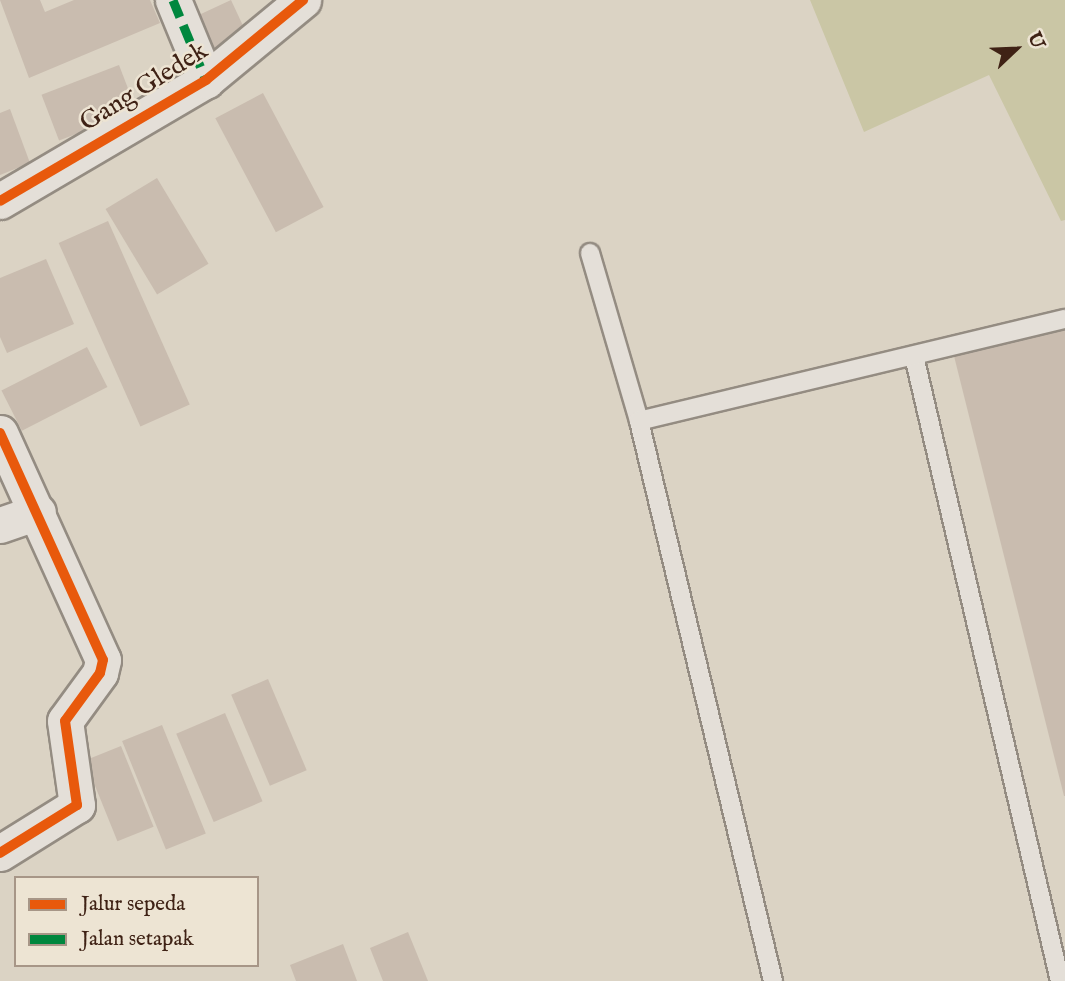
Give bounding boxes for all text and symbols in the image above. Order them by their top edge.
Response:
north arrow [981,14,1051,84]
text: U [1021,29,1050,53]
street label: Gang Gledek [74,35,214,139]
legend [14,876,259,967]
text: Jalur sepeda [81,891,185,918]
text: Jalan setapak [81,926,194,953]

